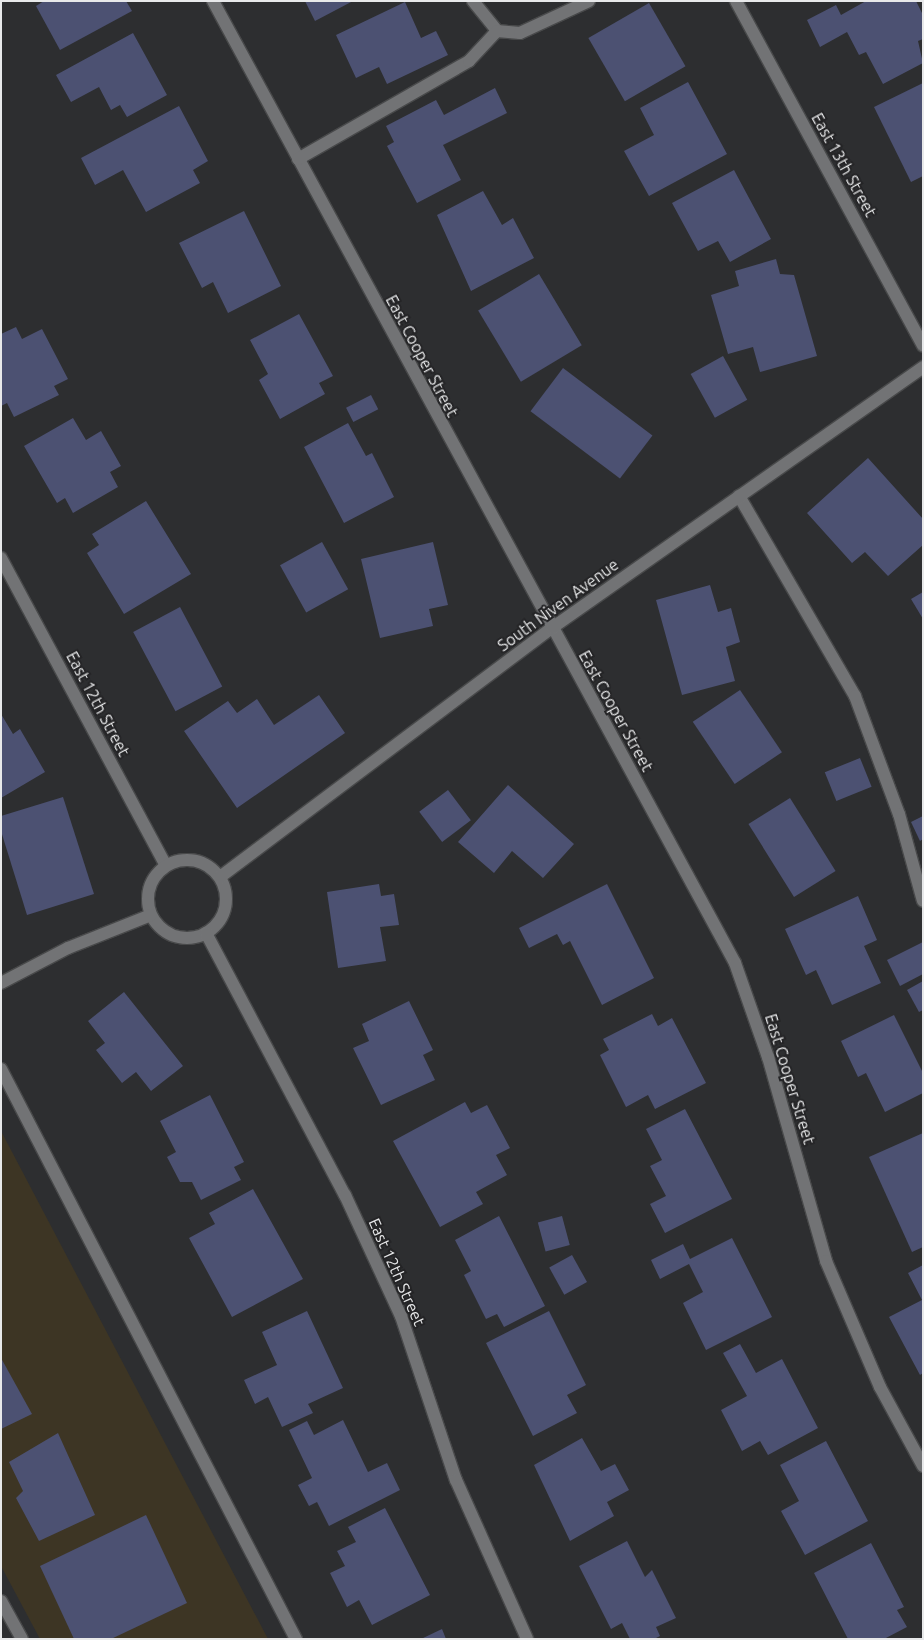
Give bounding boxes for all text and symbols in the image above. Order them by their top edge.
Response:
street label: East 13th Street [808,110,880,220]
street label: East Cooper Street [382,292,462,420]
street label: South Niven Avenue [494,555,622,655]
street label: East Cooper Street [575,647,657,775]
street label: East 12th Street [62,648,134,760]
street label: East Cooper Street [761,1012,819,1146]
street label: East 12th Street [365,1215,429,1329]

